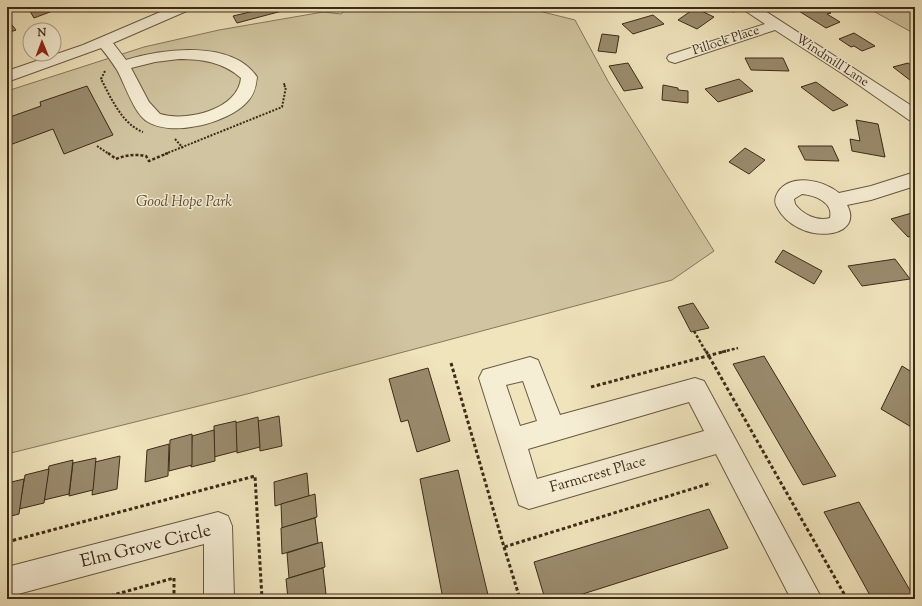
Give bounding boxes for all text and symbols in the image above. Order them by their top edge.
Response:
north arrow [22,22,62,62]
street label: Pillock Place [690,22,762,60]
text: N [36,25,47,41]
street label: Windmill Lane [792,31,872,91]
park label: Good Hope Park [136,192,232,213]
street label: Farmcrest Place [547,451,649,499]
street label: Elm Grove Circle [78,518,214,576]

